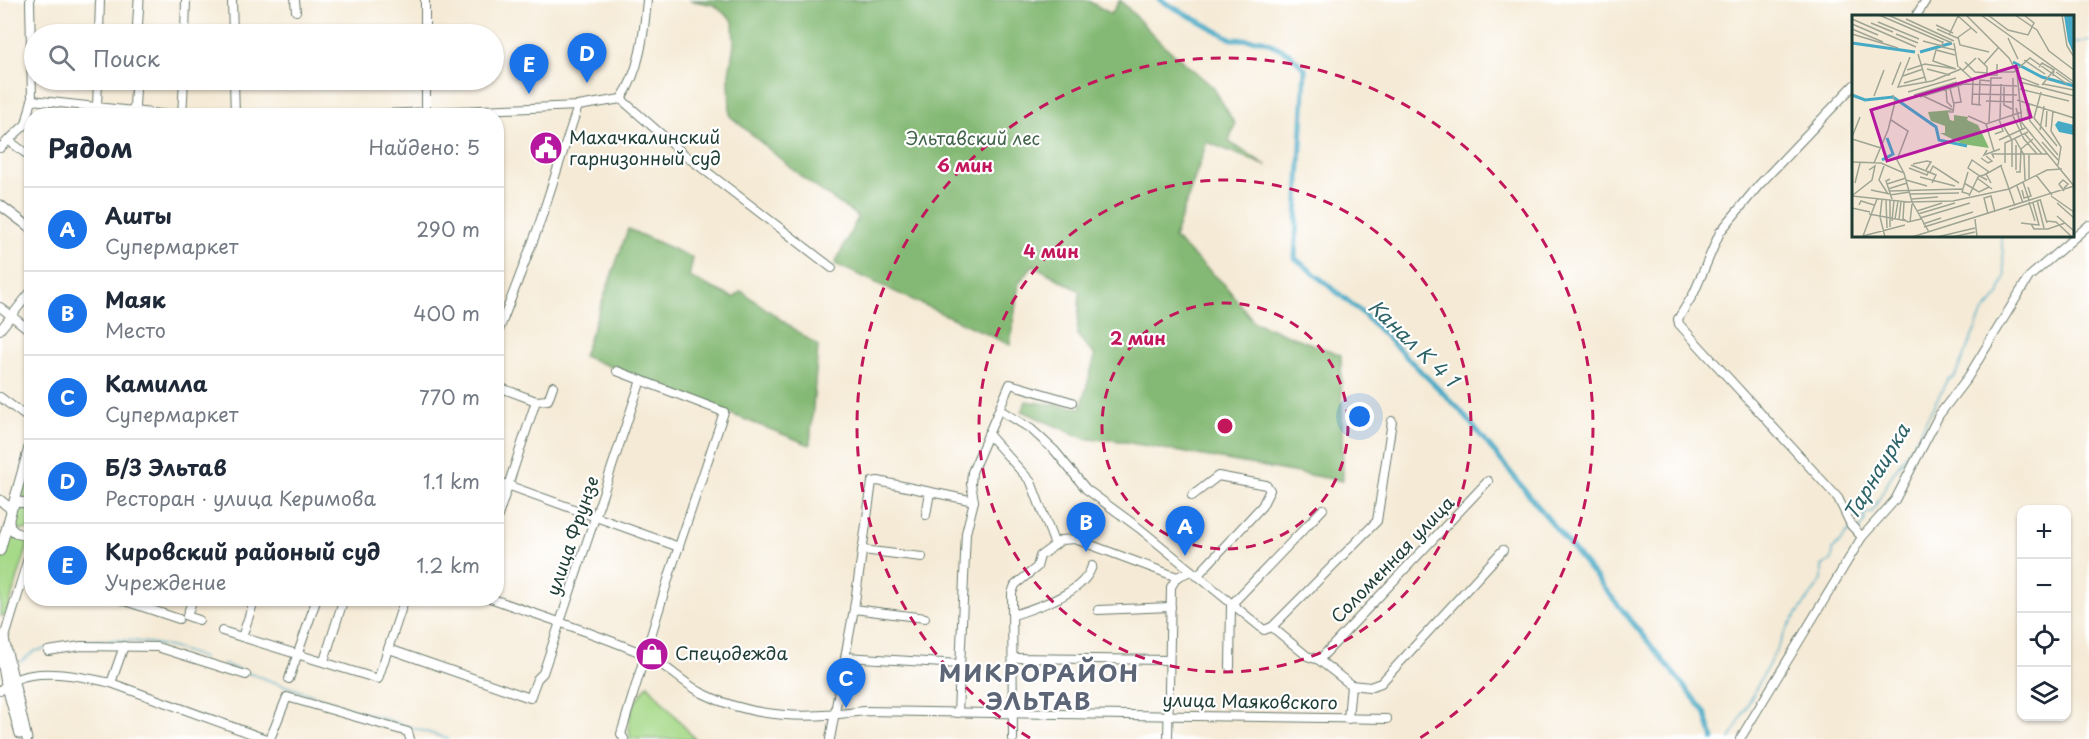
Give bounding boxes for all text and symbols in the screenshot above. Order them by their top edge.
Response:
inset map [1852,15,2074,237]
search box [24,24,504,90]
pin: D [568,34,606,83]
icon: search [45,41,78,74]
text: Поиск [93,41,160,74]
pin: E [510,44,548,94]
place label: Махачкалинский гарнизонный суд [569,123,721,171]
park label: Эльтавский лес [906,124,1040,151]
text: Рядом [48,128,133,167]
public building icon: Махачкалинский гарнизонный суд [528,130,564,166]
text: Найдено: 5 [369,132,480,162]
text: 6 мин [937,151,993,178]
text: Ашты [105,198,172,231]
text: A [60,214,75,244]
text: 290 m [416,214,480,244]
text: Супермаркет [105,231,238,261]
text: 4 мин [1023,237,1079,264]
text: Маяк [105,282,166,315]
water label: Канал К 4 1 [1362,292,1468,395]
text: B [61,298,74,328]
text: 400 m [413,298,480,328]
text: Место [105,315,166,345]
text: 2 мин [1110,324,1166,351]
text: Камилла [105,366,208,399]
text: C [60,382,75,412]
text: 770 m [419,382,480,412]
text: Супермаркет [105,399,238,429]
your location [1345,402,1374,431]
centre of rings [1215,416,1235,436]
water label: Тарнаирка [1836,417,1917,525]
text: Б/З Эльтав [105,450,227,483]
text: D [60,466,75,496]
text: 1.1 km [423,466,480,496]
street label: улица Фрунзе [538,472,605,599]
text: Ресторан · улица Керимова [105,483,376,513]
street label: Соломенная улица [1324,489,1460,629]
pin: B [1066,502,1106,552]
map controls [2017,505,2071,721]
button: + [2017,505,2071,559]
pin: A [1166,506,1204,556]
text: Кировский районый суд [105,534,380,567]
text: E [61,550,74,580]
text: 1.2 km [416,550,480,580]
button: − [2017,559,2071,613]
text: Учреждение [105,567,226,597]
button: locate [2017,613,2071,667]
shop icon: Спецодежда [634,636,670,672]
place label: Спецодежда [675,639,788,666]
district label: МИКРОРАЙОН ЭЛЬТАВ [939,654,1139,718]
pin: C [826,658,866,708]
button: layers [2017,667,2071,721]
street label: улица Маяковского [1162,685,1338,716]

